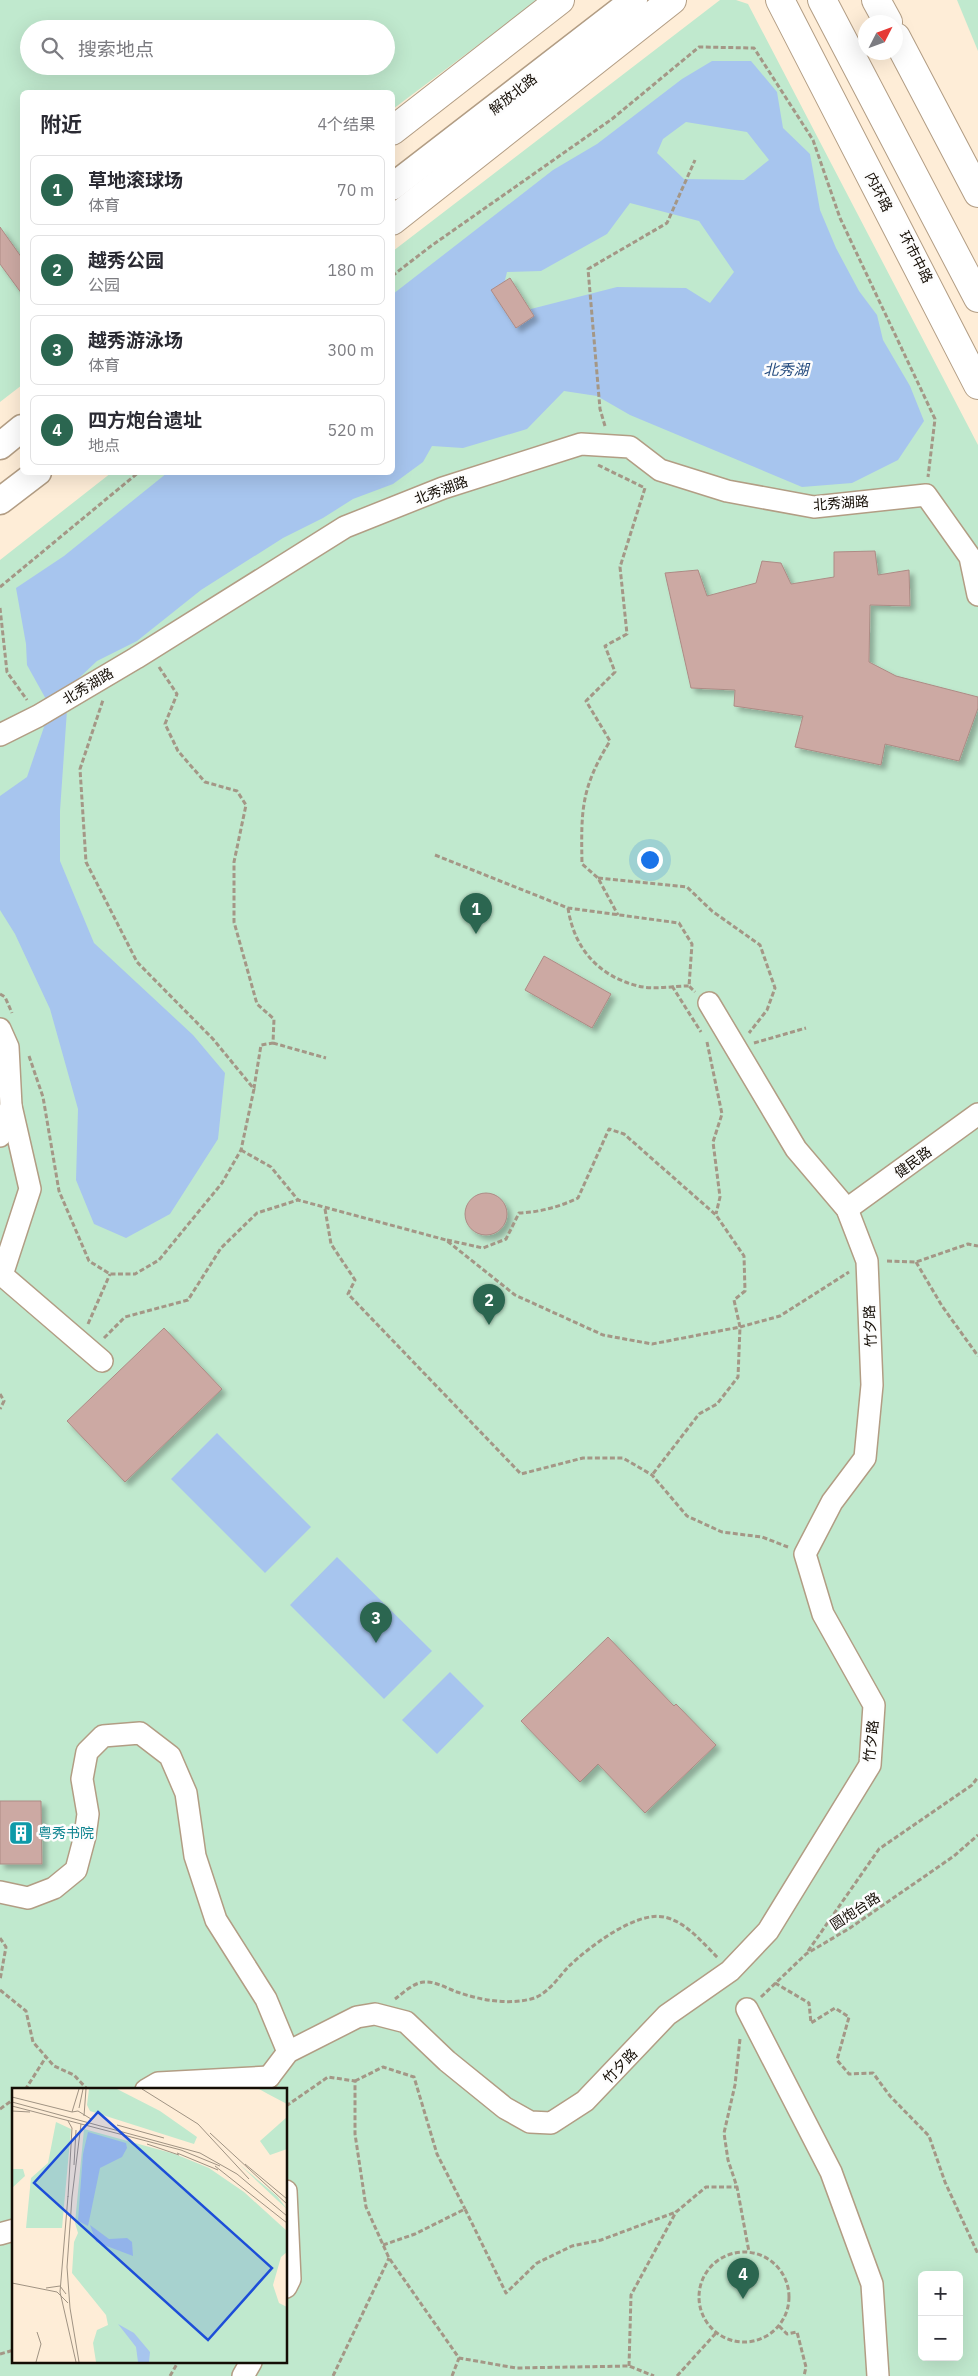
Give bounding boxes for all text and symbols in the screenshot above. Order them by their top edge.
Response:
north arrow [858,15,903,60]
search box [20,20,395,75]
icon: search [38,34,66,62]
text: 搜索地点 [78,37,154,61]
street label: 解放北路 [485,70,541,118]
text: 附近 [40,110,82,138]
text: 4个结果 [317,114,375,134]
text: 草地滚球场 [88,168,183,192]
street label: 内环路 [861,169,897,215]
text: 1 [52,180,62,200]
text: 70 m [337,180,374,200]
text: 体育 [88,195,120,215]
street label: 环市中路 [895,228,937,286]
text: 越秀公园 [88,248,164,272]
text: 2 [52,260,62,280]
text: 180 m [327,260,374,280]
text: 公园 [88,275,120,295]
text: 越秀游泳场 [88,328,183,352]
text: 3 [52,340,62,360]
text: 300 m [327,340,374,360]
text: 体育 [88,355,120,375]
water label: 北秀湖 [763,360,810,379]
text: 四方炮台遗址 [88,408,202,432]
text: 4 [52,420,62,440]
text: 520 m [327,420,374,440]
text: 地点 [88,435,120,455]
street label: 北秀湖路 [412,472,470,508]
street label: 北秀湖路 [812,492,870,514]
street label: 北秀湖路 [59,664,117,708]
your location [637,847,663,873]
pin: 1 [460,893,492,934]
street label: 健民路 [891,1142,935,1182]
pin: 2 [473,1284,505,1325]
street label: 竹夕路 [860,1305,880,1347]
pin: 3 [360,1602,392,1643]
street label: 竹夕路 [860,1719,882,1763]
building icon: 粤秀书院 [8,1820,34,1846]
place label: 粤秀书院 [38,1824,94,1842]
street label: 圆炮台路 [827,1888,883,1934]
street label: 竹夕路 [599,2045,641,2087]
inset map [12,2088,288,2364]
pin: 4 [727,2258,759,2299]
map controls [918,2271,963,2361]
button: + [918,2271,963,2316]
button: − [918,2316,963,2361]

